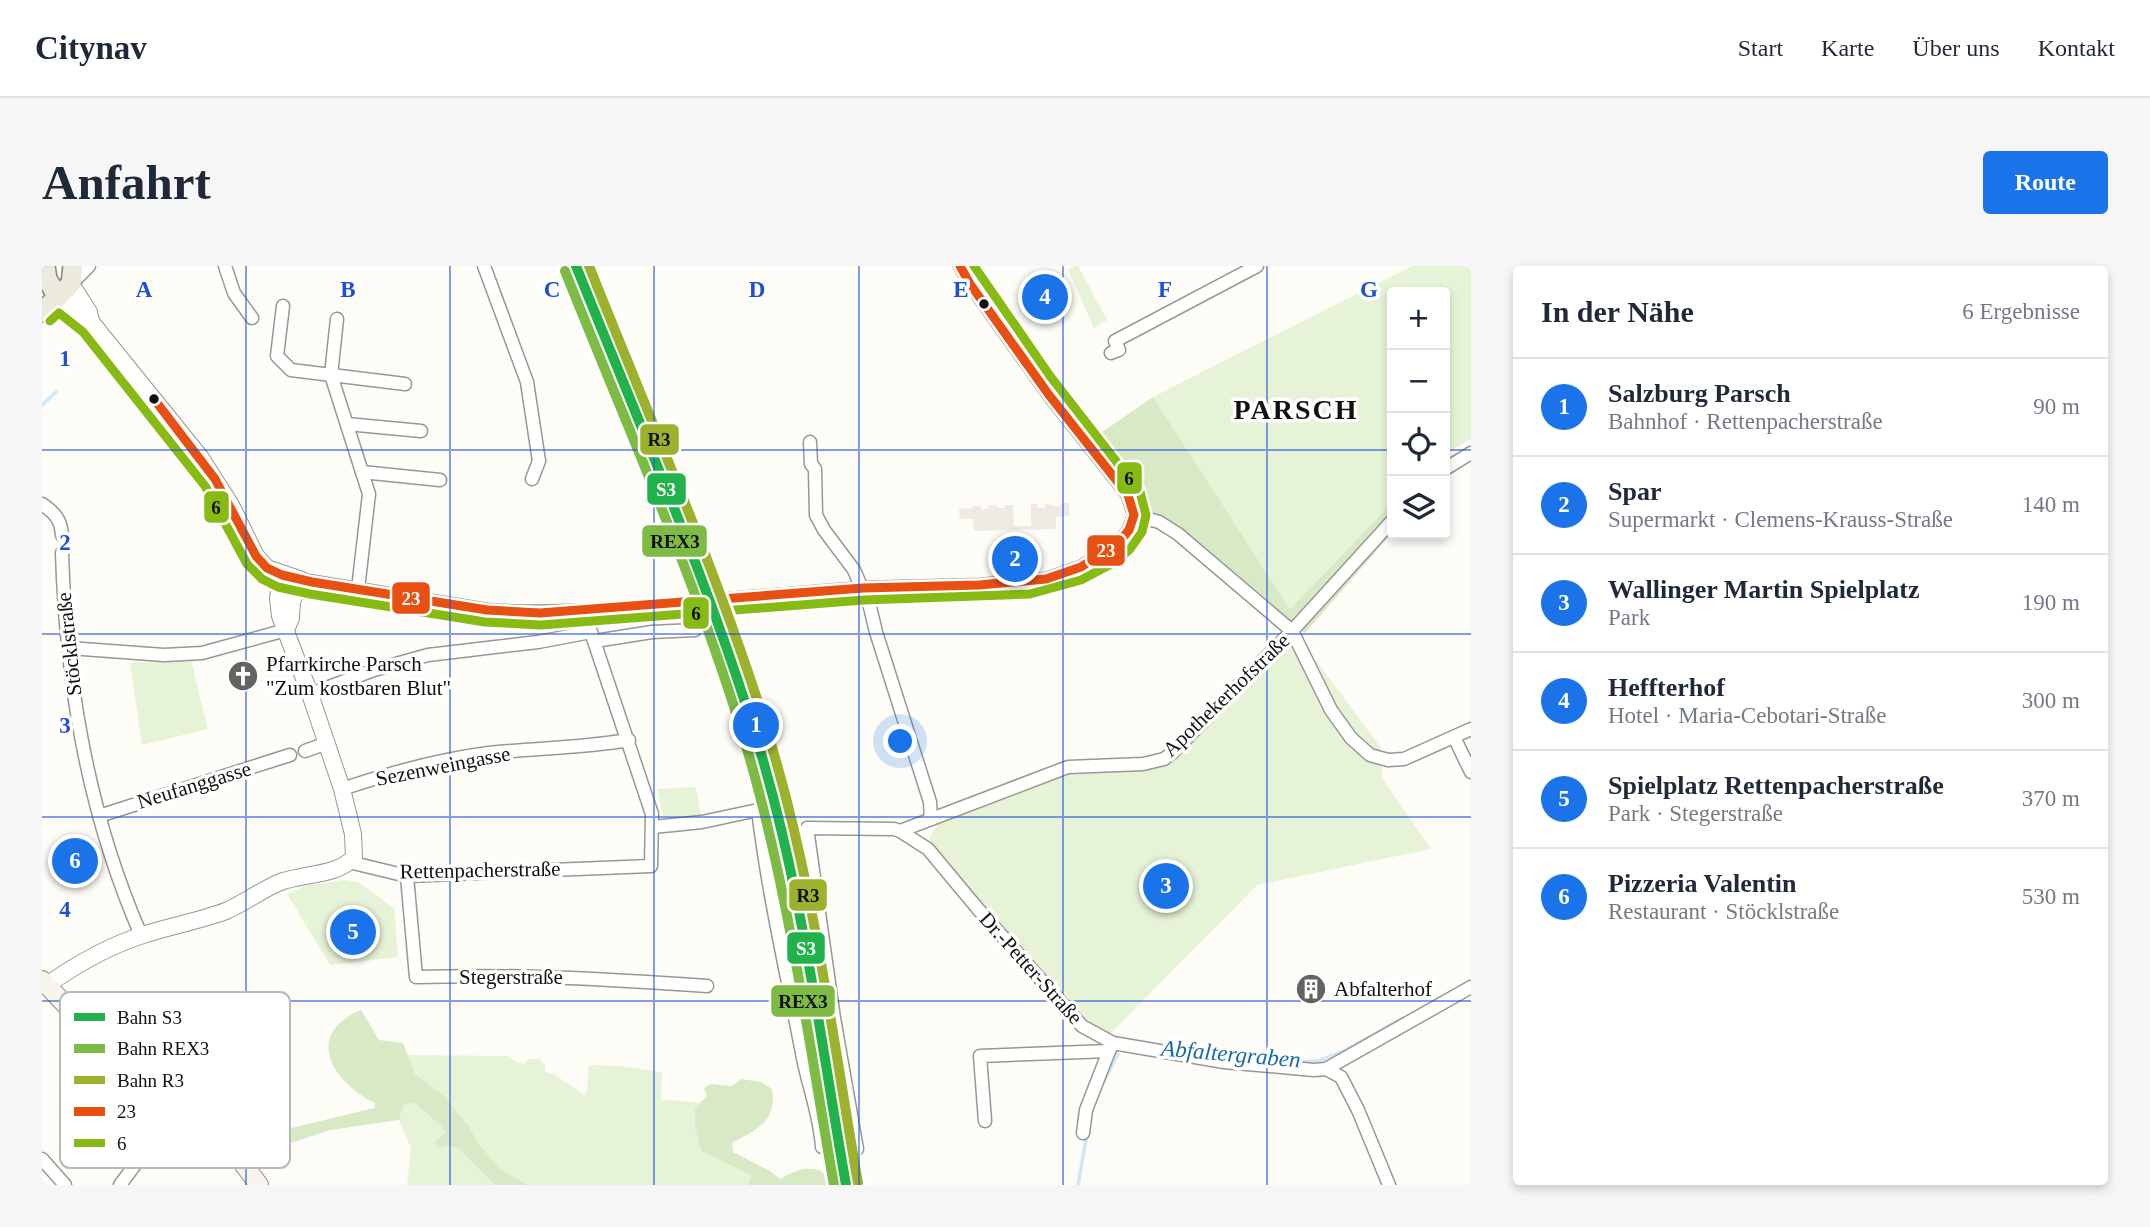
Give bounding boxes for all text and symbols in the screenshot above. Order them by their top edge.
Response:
text: Citynav [35,30,147,66]
text: Start [1738,35,1783,61]
text: Karte [1821,35,1874,61]
text: Über uns [1912,35,2000,61]
text: Kontakt [2038,35,2115,61]
button: Route [1983,151,2108,214]
text: Anfahrt [42,155,211,210]
pin: 4 [1022,271,1068,323]
text: A [136,277,153,302]
text: B [340,277,356,302]
text: C [544,277,560,302]
text: D [749,277,765,302]
text: E [953,277,969,302]
text: F [1158,277,1172,302]
text: G [1360,277,1378,302]
map controls [1387,287,1450,539]
button: + [1387,287,1450,350]
text: In der Nähe [1541,295,1694,328]
unlabelled marker [977,297,991,311]
text: 6 Ergebnisse [1962,299,2080,324]
text: 1 [59,346,71,371]
button: − [1387,350,1450,413]
text: Salzburg Parsch [1608,379,1791,408]
unlabelled marker [147,392,161,406]
district label: PARSCH [1233,394,1359,425]
text: 1 [1558,394,1570,419]
text: 90 m [2033,394,2080,419]
text: Bahnhof · Rettenpacherstraße [1608,409,1883,434]
button: locate [1387,413,1450,476]
line badge: R3 [639,423,680,456]
text: R3 [647,429,671,450]
line badge: 6 [1116,461,1143,495]
text: 6 [1124,468,1134,489]
line badge: S3 [646,472,687,506]
button: layers [1387,476,1450,539]
text: Spar [1608,477,1661,506]
text: S3 [656,479,676,500]
line badge: 6 [203,490,230,524]
text: 2 [1558,492,1570,517]
text: 140 m [2022,492,2080,517]
text: 6 [211,497,221,518]
text: Supermarkt · Clemens-Krauss-Straße [1608,507,1953,532]
line badge: REX3 [641,524,708,558]
text: 2 [59,530,71,555]
text: REX3 [650,531,700,552]
pin: 2 [992,533,1038,585]
line badge: 23 [1086,534,1126,567]
text: 23 [1097,540,1116,561]
text: Wallinger Martin Spielplatz [1608,575,1920,604]
line badge: 23 [391,581,431,615]
text: 23 [402,588,421,609]
text: 3 [1558,590,1570,615]
text: 190 m [2022,590,2080,615]
street label: Stöcklstraße [52,591,86,697]
line badge: 6 [682,596,710,630]
text: 6 [691,603,701,624]
text: Park [1608,605,1650,630]
street label: Apothekerhofstraße [1158,628,1294,762]
place label: Pfarrkirche Parsch "Zum kostbaren Blut" [266,652,451,700]
church icon: Pfarrkirche Parsch "Zum kostbaren Blut" [226,659,260,693]
text: Heffterhof [1608,673,1725,702]
text: 4 [1558,688,1570,713]
text: 300 m [2022,688,2080,713]
pin: 1 [733,699,779,751]
text: Hotel · Maria-Cebotari-Straße [1608,703,1886,728]
text: 3 [59,713,71,738]
your location [883,724,917,758]
street label: Sezenweingasse [374,741,512,791]
street label: Neufanggasse [134,756,254,814]
text: Spielplatz Rettenpacherstraße [1608,771,1944,800]
text: 5 [1558,786,1570,811]
text: 370 m [2022,786,2080,811]
text: Park · Stegerstraße [1608,801,1783,826]
pin: 6 [52,835,98,887]
street label: Rettenpacherstraße [399,857,561,883]
pin: 3 [1143,860,1189,912]
text: Pizzeria Valentin [1608,869,1796,898]
line badge: R3 [788,878,828,912]
text: 6 [1558,884,1570,909]
text: 530 m [2022,884,2080,909]
text: R3 [796,885,820,906]
text: 4 [59,897,71,922]
text: Restaurant · Stöcklstraße [1608,899,1839,924]
pin: 5 [330,906,376,958]
street label: Dr.-Petter-Straße [974,907,1088,1029]
line badge: S3 [786,931,826,965]
text: S3 [796,938,816,959]
street label: Stegerstraße [459,965,563,989]
building icon: Abfalterhof [1294,972,1328,1006]
place label: Abfalterhof [1334,977,1432,1001]
line badge: REX3 [770,984,836,1018]
text: REX3 [778,991,828,1012]
legend [60,992,290,1168]
text: Bahn S3 [117,1007,182,1028]
water label: Abfaltergraben [1158,1035,1302,1073]
text: Bahn REX3 [117,1038,209,1059]
text: Bahn R3 [117,1070,184,1091]
text: 23 [117,1101,136,1122]
text: 6 [117,1133,127,1154]

